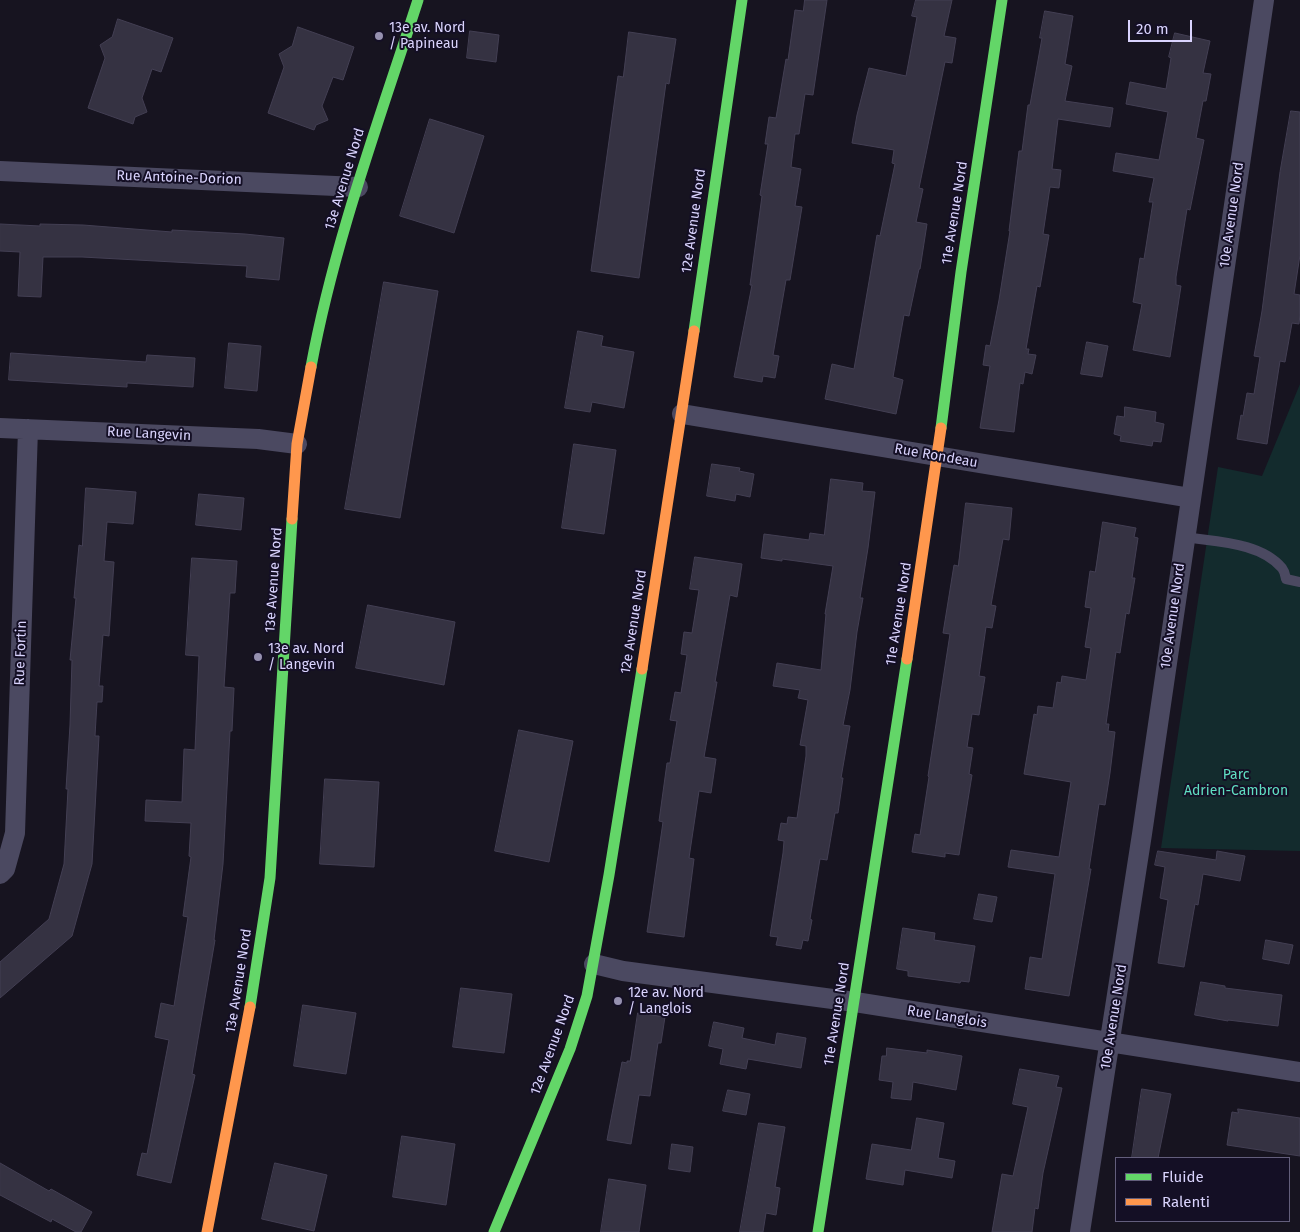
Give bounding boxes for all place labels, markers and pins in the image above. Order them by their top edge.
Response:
place label: 13e av. Nord / Papineau [389,20,465,52]
marker: 13e av. Nord / Papineau [373,30,385,42]
place label: 13e av. Nord / Langevin [268,641,344,674]
marker: 13e av. Nord / Langevin [252,651,264,663]
place label: 12e av. Nord / Langlois [628,985,704,1018]
marker: 12e av. Nord / Langlois [612,995,624,1007]

